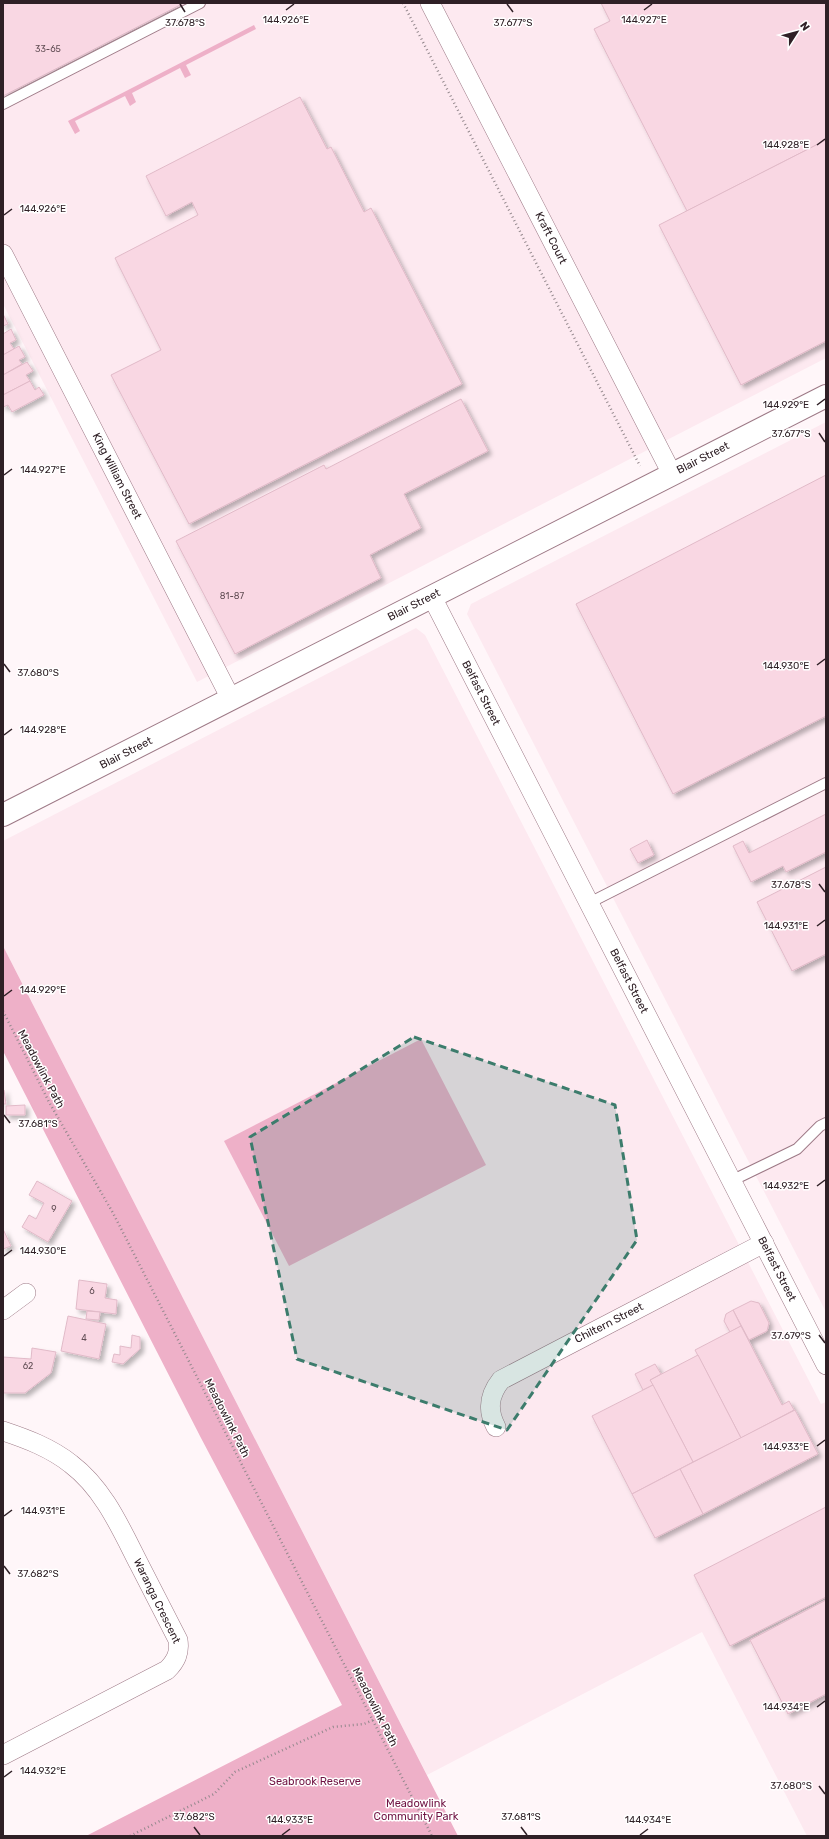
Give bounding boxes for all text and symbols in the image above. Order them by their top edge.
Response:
north arrow [777,12,817,52]
text: 144.926°E [263,14,309,26]
text: 144.927°E [621,14,667,26]
text: 37.678°S [165,17,205,29]
text: 37.677°S [494,17,532,29]
text: N [797,19,812,34]
house number: 33-65 [35,44,61,54]
text: 144.928°E [763,139,809,151]
text: 144.926°E [20,203,66,215]
street label: Kraft Court [532,210,570,267]
text: 144.929°E [763,399,809,411]
text: 37.677°S [772,428,810,440]
street label: King William Street [90,431,145,522]
street label: Blair Street [675,439,732,477]
text: 144.927°E [20,464,66,476]
street label: Blair Street [386,586,443,624]
house number: 81-87 [220,591,245,601]
street label: Belfast Street [459,659,503,728]
text: 144.930°E [763,660,809,672]
text: 37.680°S [17,667,59,679]
text: 144.928°E [20,724,66,736]
street label: Blair Street [98,734,155,772]
text: 37.678°S [771,879,811,891]
text: 144.931°E [764,920,808,932]
street label: Belfast Street [607,947,651,1016]
text: 144.929°E [20,984,66,996]
street label: Meadowlink Path [15,1028,67,1110]
text: 37.681°S [18,1118,58,1130]
text: 144.932°E [763,1180,809,1192]
house number: 9 [51,1204,57,1214]
street label: Belfast Street [755,1235,799,1304]
text: 144.930°E [20,1245,66,1257]
house number: 6 [89,1286,95,1296]
street label: Chiltern Street [573,1300,646,1346]
text: 37.679°S [771,1330,811,1342]
house number: 4 [81,1333,87,1343]
house number: 62 [23,1361,33,1371]
street label: Meadowlink Path [202,1376,252,1460]
text: 144.933°E [763,1441,809,1453]
text: 144.931°E [21,1505,65,1517]
street label: Waranga Crescent [131,1556,184,1646]
text: 37.682°S [17,1568,59,1580]
street label: Meadowlink Path [350,1665,400,1749]
text: 144.934°E [763,1701,809,1713]
text: 144.932°E [20,1765,66,1777]
park label: Seabrook Reserve [269,1775,361,1788]
text: 37.680°S [770,1780,812,1792]
park label: Meadowlink Community Park [374,1797,459,1823]
text: 37.682°S [173,1811,215,1823]
text: 37.681°S [501,1811,541,1823]
text: 144.933°E [267,1814,313,1826]
text: 144.934°E [625,1814,671,1826]

